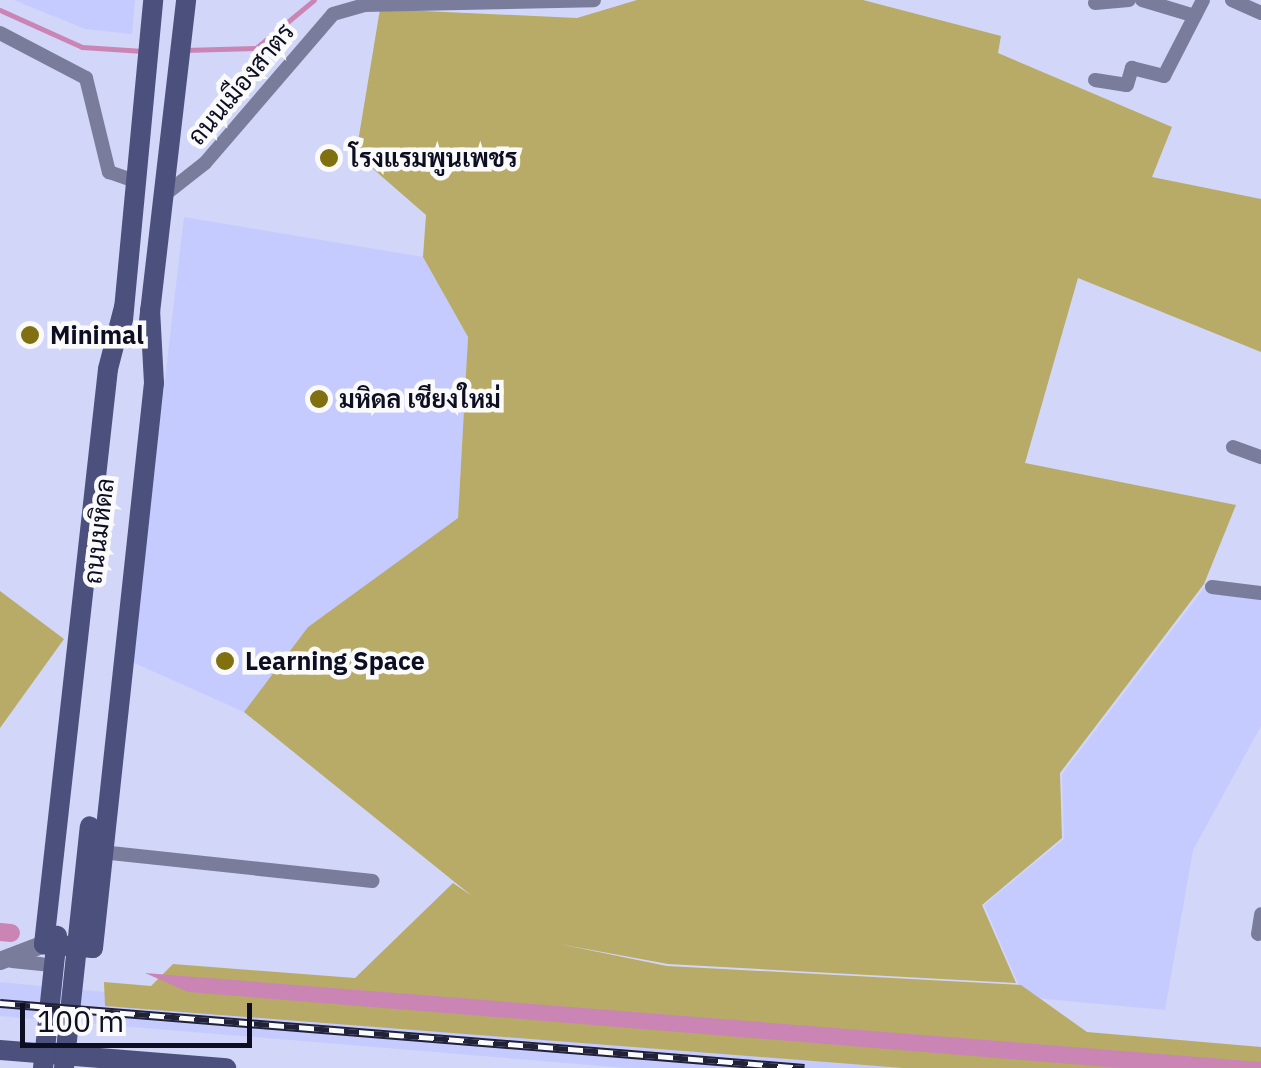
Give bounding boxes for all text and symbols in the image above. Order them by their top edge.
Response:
street label: ถนนเมืองสาตร [181,17,301,151]
place label: โรงแรมพูนเพชร [349,143,517,173]
marker: โรงแรมพูนเพชร [318,147,340,169]
place label: Minimal [50,320,144,350]
marker: Minimal [19,324,41,346]
place label: มหิดล เชียงใหม่ [339,384,501,414]
marker: มหิดล เชียงใหม่ [308,388,330,410]
street label: ถนนมหิดล [78,476,120,586]
place label: Learning Space [245,646,425,676]
marker: Learning Space [214,650,236,672]
scale bar [25,983,258,1045]
text: 100 m [37,1001,124,1040]

